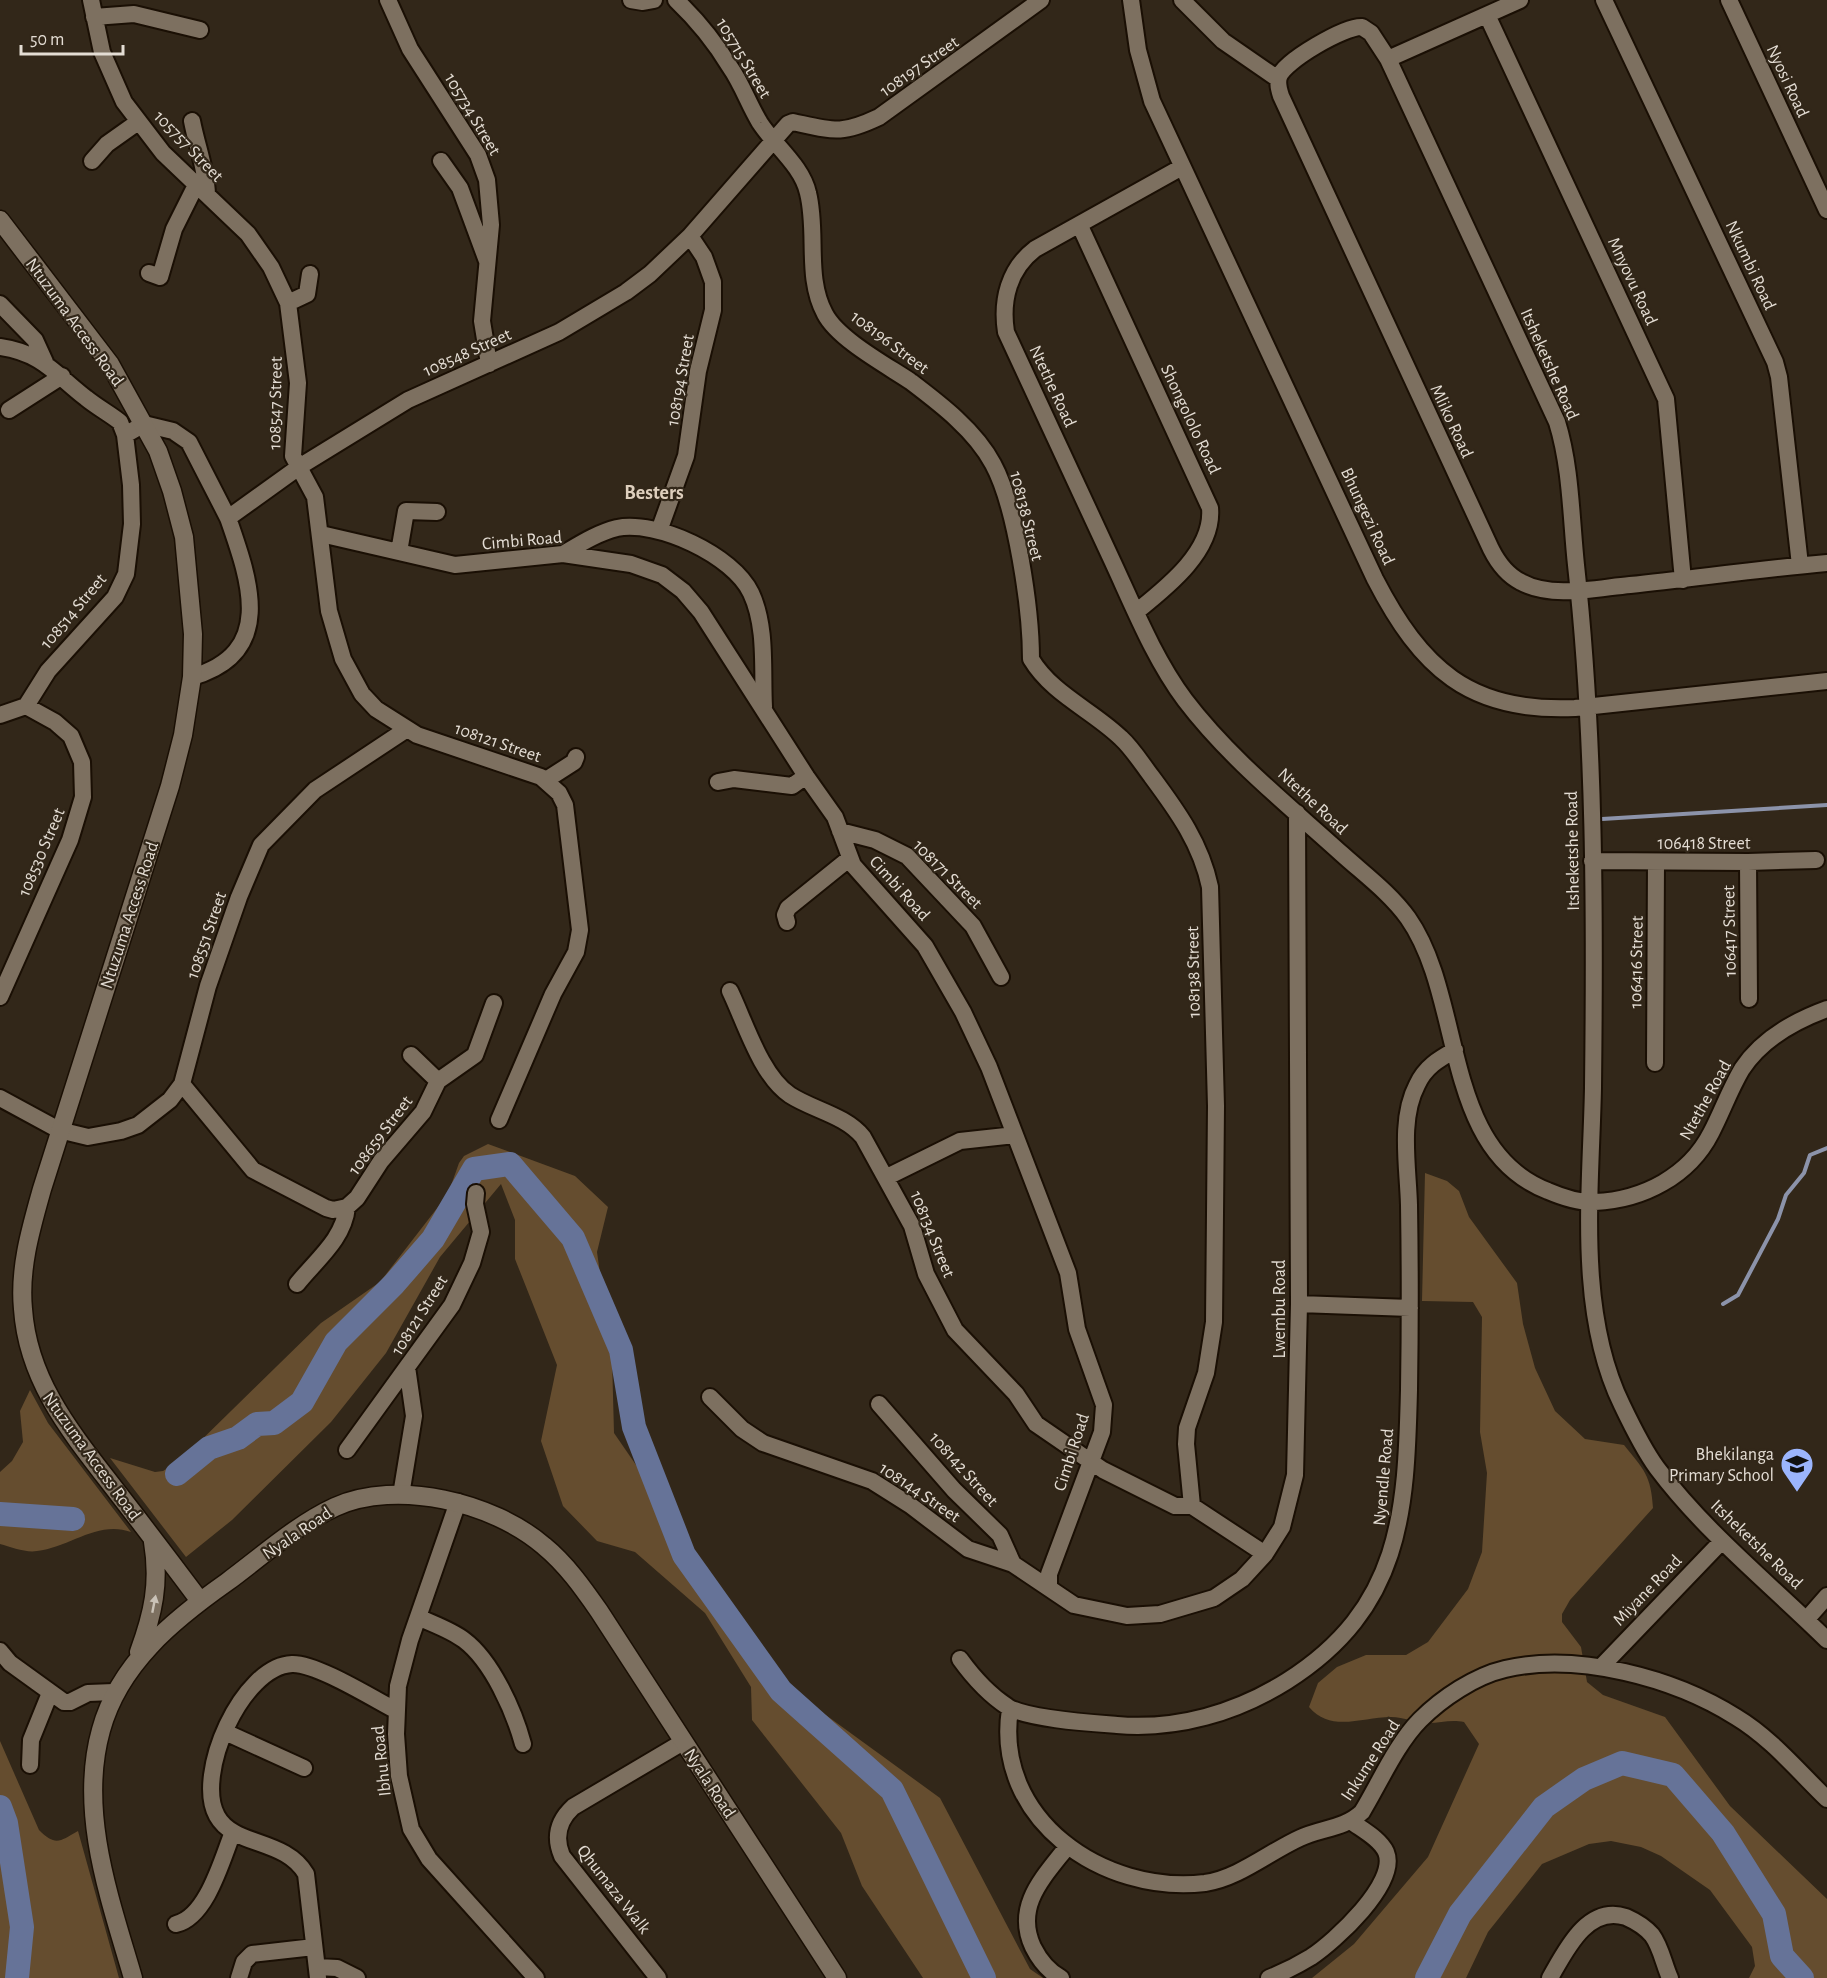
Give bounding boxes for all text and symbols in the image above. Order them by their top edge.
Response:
street label: 105715 Street [712,15,774,102]
scale bar [21,18,123,56]
text: 50 m [30,31,64,49]
street label: 108197 Street [877,33,963,100]
street label: Nyosi Road [1762,42,1812,120]
street label: 105734 Street [441,70,504,159]
street label: 105757 Street [150,108,227,186]
street label: Nkumbi Road [1722,218,1779,313]
street label: Mnyovu Road [1604,235,1660,328]
street label: Ntuzuma Access Road [22,255,127,390]
street label: Itsheketshe Road [1517,306,1582,423]
street label: 108196 Street [847,308,932,378]
street label: 108548 Street [421,325,514,380]
street label: 108194 Street [664,333,698,427]
street label: Ntethe Road [1025,343,1079,430]
street label: 108547 Street [266,356,286,450]
street label: Shongololo Road [1157,362,1223,477]
street label: Mliko Road [1426,382,1476,461]
street label: Bhungezi Road [1337,465,1397,568]
street label: 108138 Street [1006,470,1046,563]
district label: Besters [624,483,684,503]
street label: Cimbi Road [481,529,563,553]
street label: 108514 Street [37,570,110,653]
street label: 108121 Street [452,720,543,766]
street label: Ntethe Road [1274,765,1351,838]
street label: Itsheketshe Road [1563,791,1583,911]
street label: 108530 Street [15,805,69,899]
street label: 106418 Street [1658,835,1751,853]
street label: 108171 Street [909,837,985,913]
street label: Ntuzuma Access Road [98,840,162,991]
street label: Cimbi Road [866,853,933,925]
street label: 106417 Street [1720,885,1740,977]
street label: 108551 Street [184,889,230,981]
street label: 106416 Street [1627,915,1647,1009]
street label: 108138 Street [1184,926,1204,1018]
street label: Ntethe Road [1677,1058,1735,1143]
street label: 108659 Street [345,1092,416,1179]
street label: 108134 Street [907,1188,958,1281]
street label: Lwembu Road [1271,1260,1289,1358]
street label: 108121 Street [388,1272,451,1359]
street label: Ntuzuma Access Road [39,1389,144,1524]
street label: Cimbi Road [1051,1411,1093,1493]
street label: Nyendle Road [1371,1428,1397,1526]
street label: 108142 Street [926,1429,1001,1510]
place label: Bhekilanga Primary School [1669,1446,1774,1485]
school or university icon: Bhekilanga Primary School [1779,1446,1815,1493]
street label: 108144 Street [876,1459,963,1526]
street label: Itsheketshe Road [1707,1497,1806,1593]
street label: Nyala Road [260,1504,335,1563]
street label: Miyane Road [1610,1552,1686,1629]
one-way arrow [150,1594,159,1613]
street label: Inkume Road [1338,1717,1404,1804]
street label: Ibhu Road [369,1724,395,1797]
street label: Nyala Road [680,1746,738,1822]
street label: Qhumaza Walk [573,1842,654,1938]

